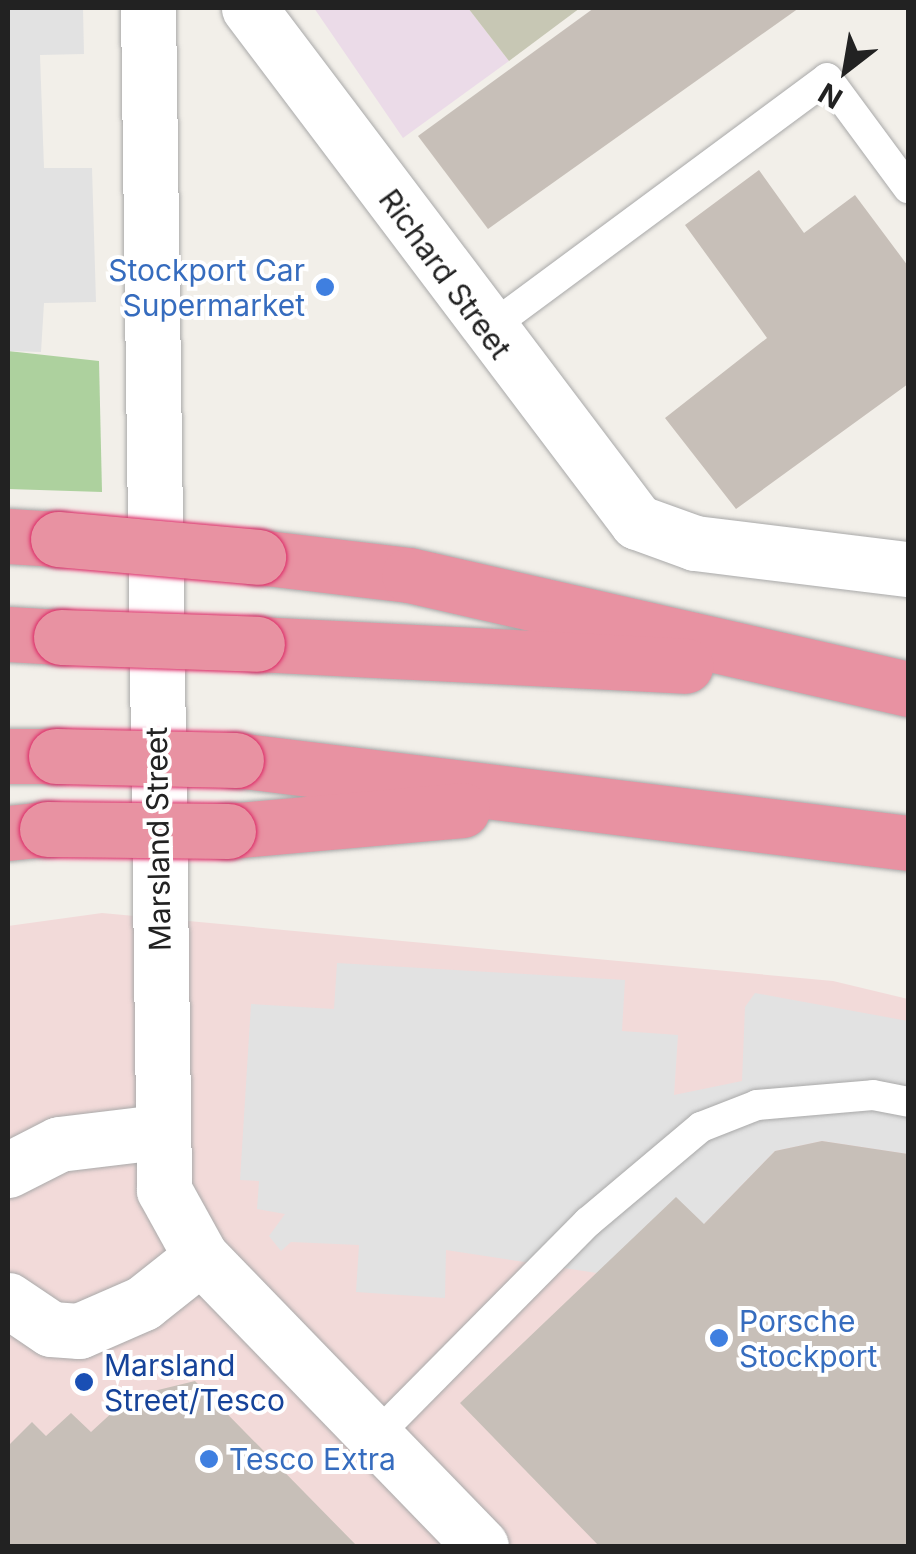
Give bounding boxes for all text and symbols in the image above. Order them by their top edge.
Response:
north arrow [796,20,896,120]
text: N [813,76,848,116]
street label: Richard Street [371,182,519,366]
place label: Stockport Car Supermarket [108,252,305,322]
marker: Stockport Car Supermarket [314,276,336,298]
street label: Marsland Street [138,727,178,951]
place label: Porsche Stockport [739,1303,877,1374]
marker: Porsche Stockport [708,1327,730,1349]
place label: Marsland Street/Tesco [104,1347,285,1418]
marker: Marsland Street/Tesco [73,1371,95,1393]
place label: Tesco Extra [229,1441,396,1477]
marker: Tesco Extra [198,1448,220,1470]

